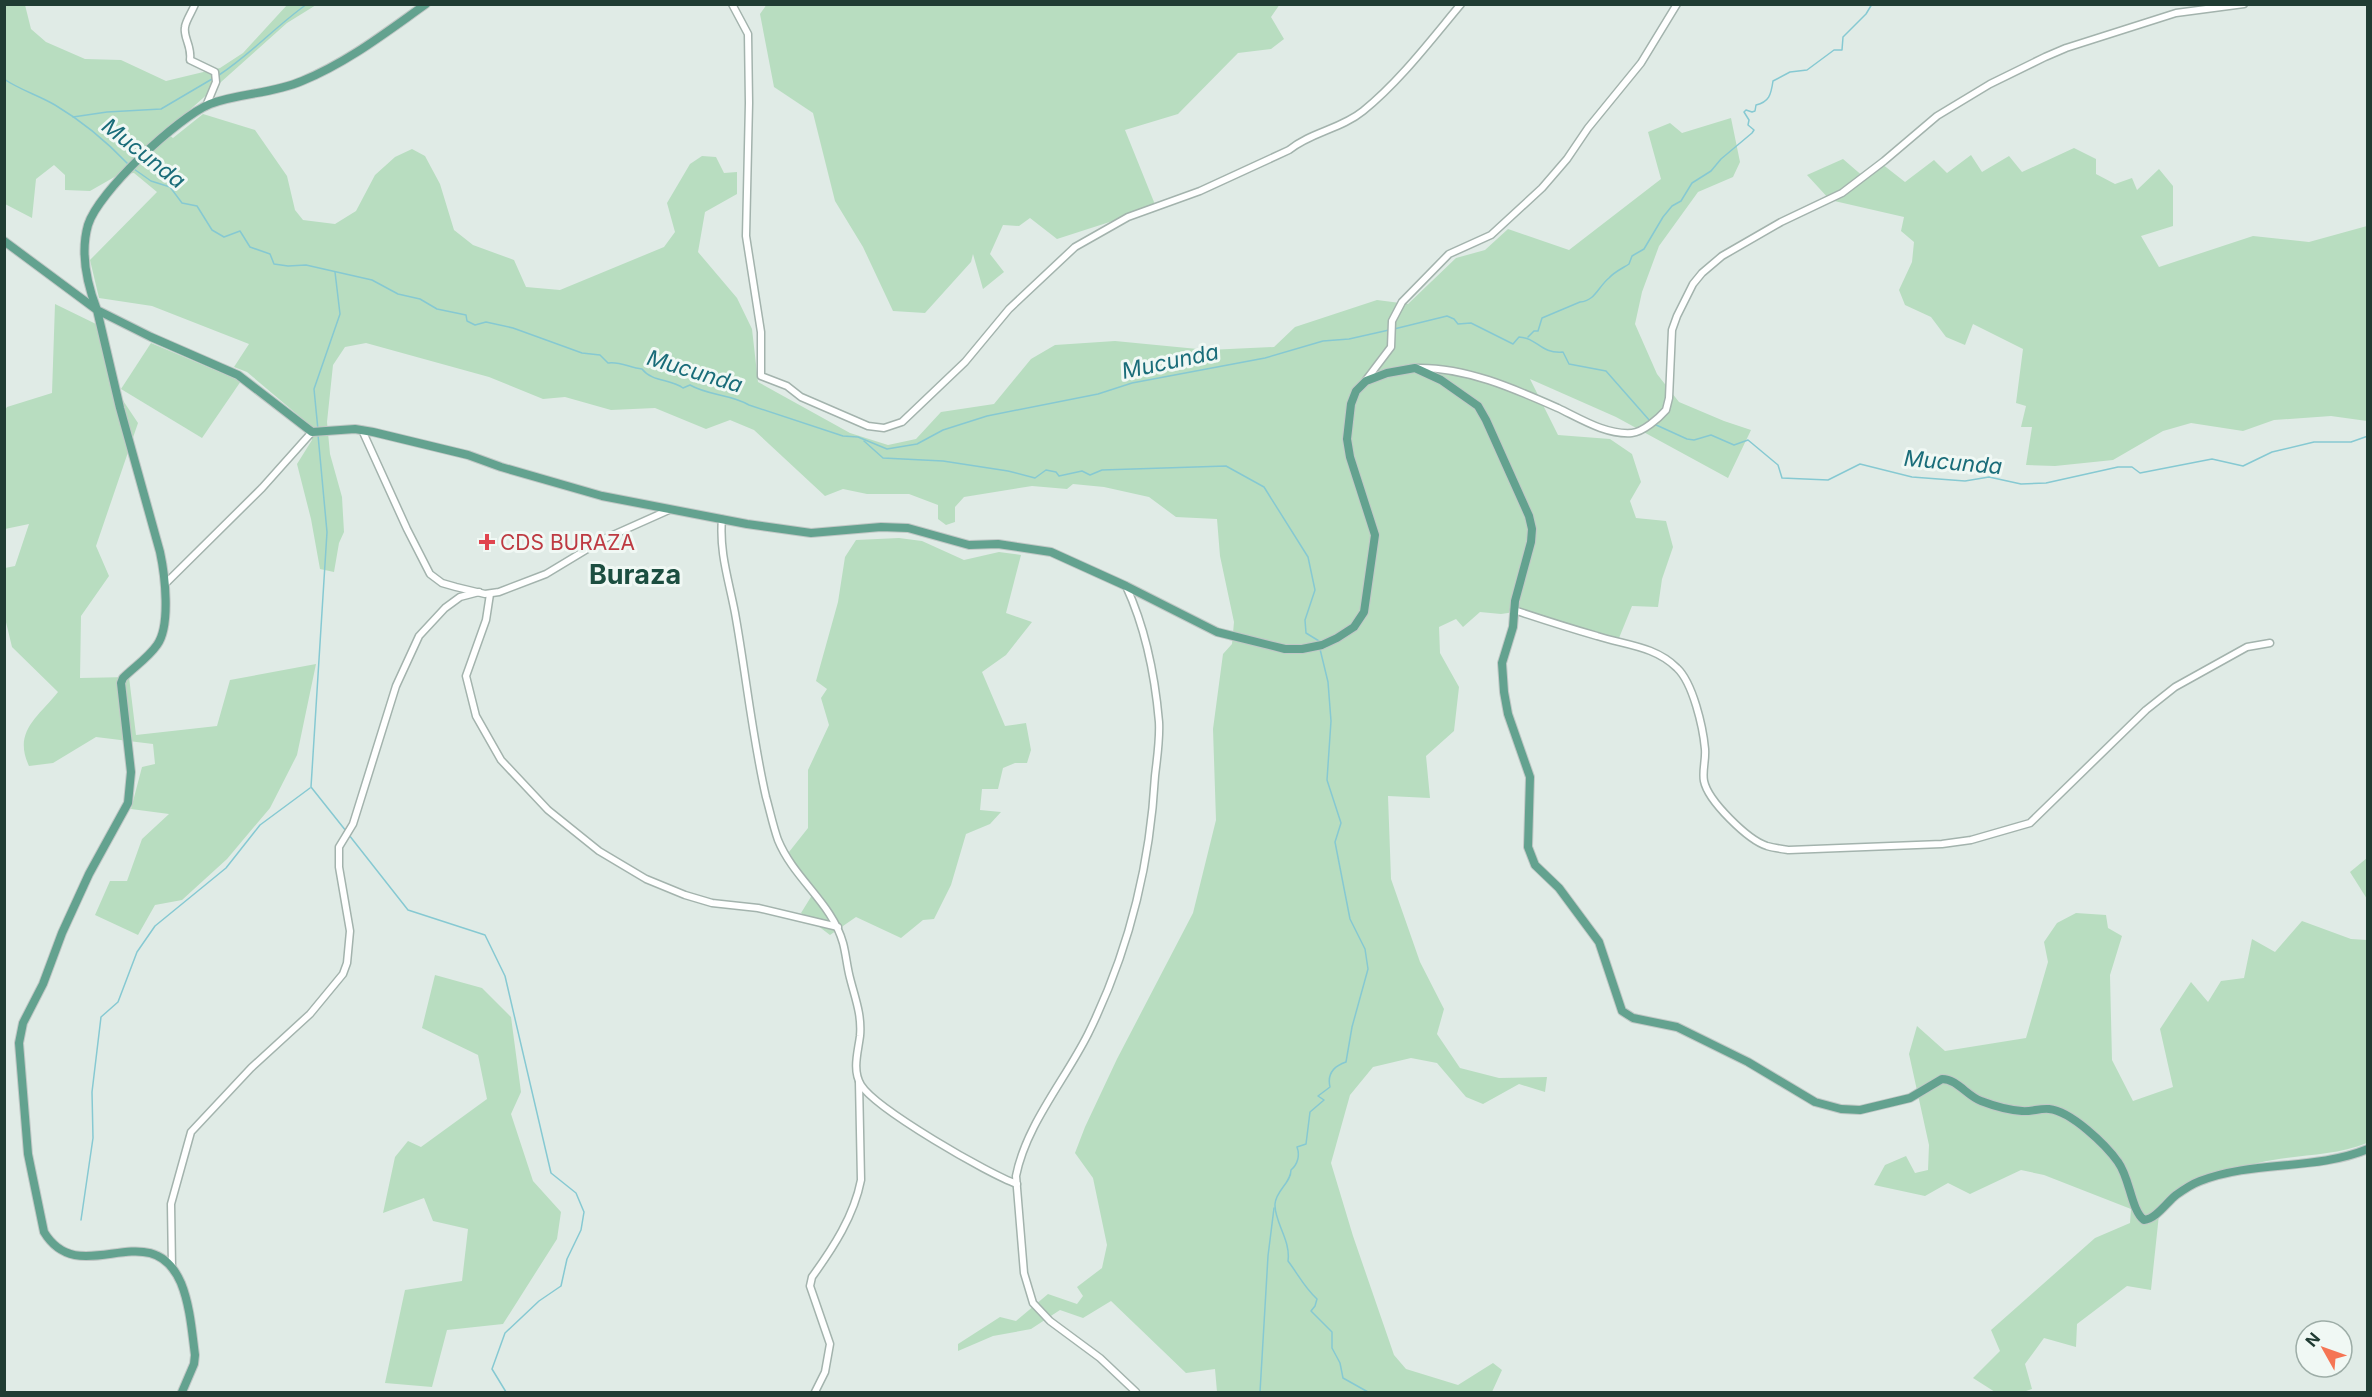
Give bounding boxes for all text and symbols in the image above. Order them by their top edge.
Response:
water label: Mucunda [97,112,191,194]
water label: Mucunda [1119,338,1221,384]
water label: Mucunda [644,344,746,398]
water label: Mucunda [1903,445,2003,479]
place label: CDS BURAZA [500,530,635,555]
marker: CDS BURAZA [478,533,496,551]
district label: Buraza [589,558,681,591]
north arrow [2294,1319,2354,1379]
text: N [2301,1328,2324,1350]

